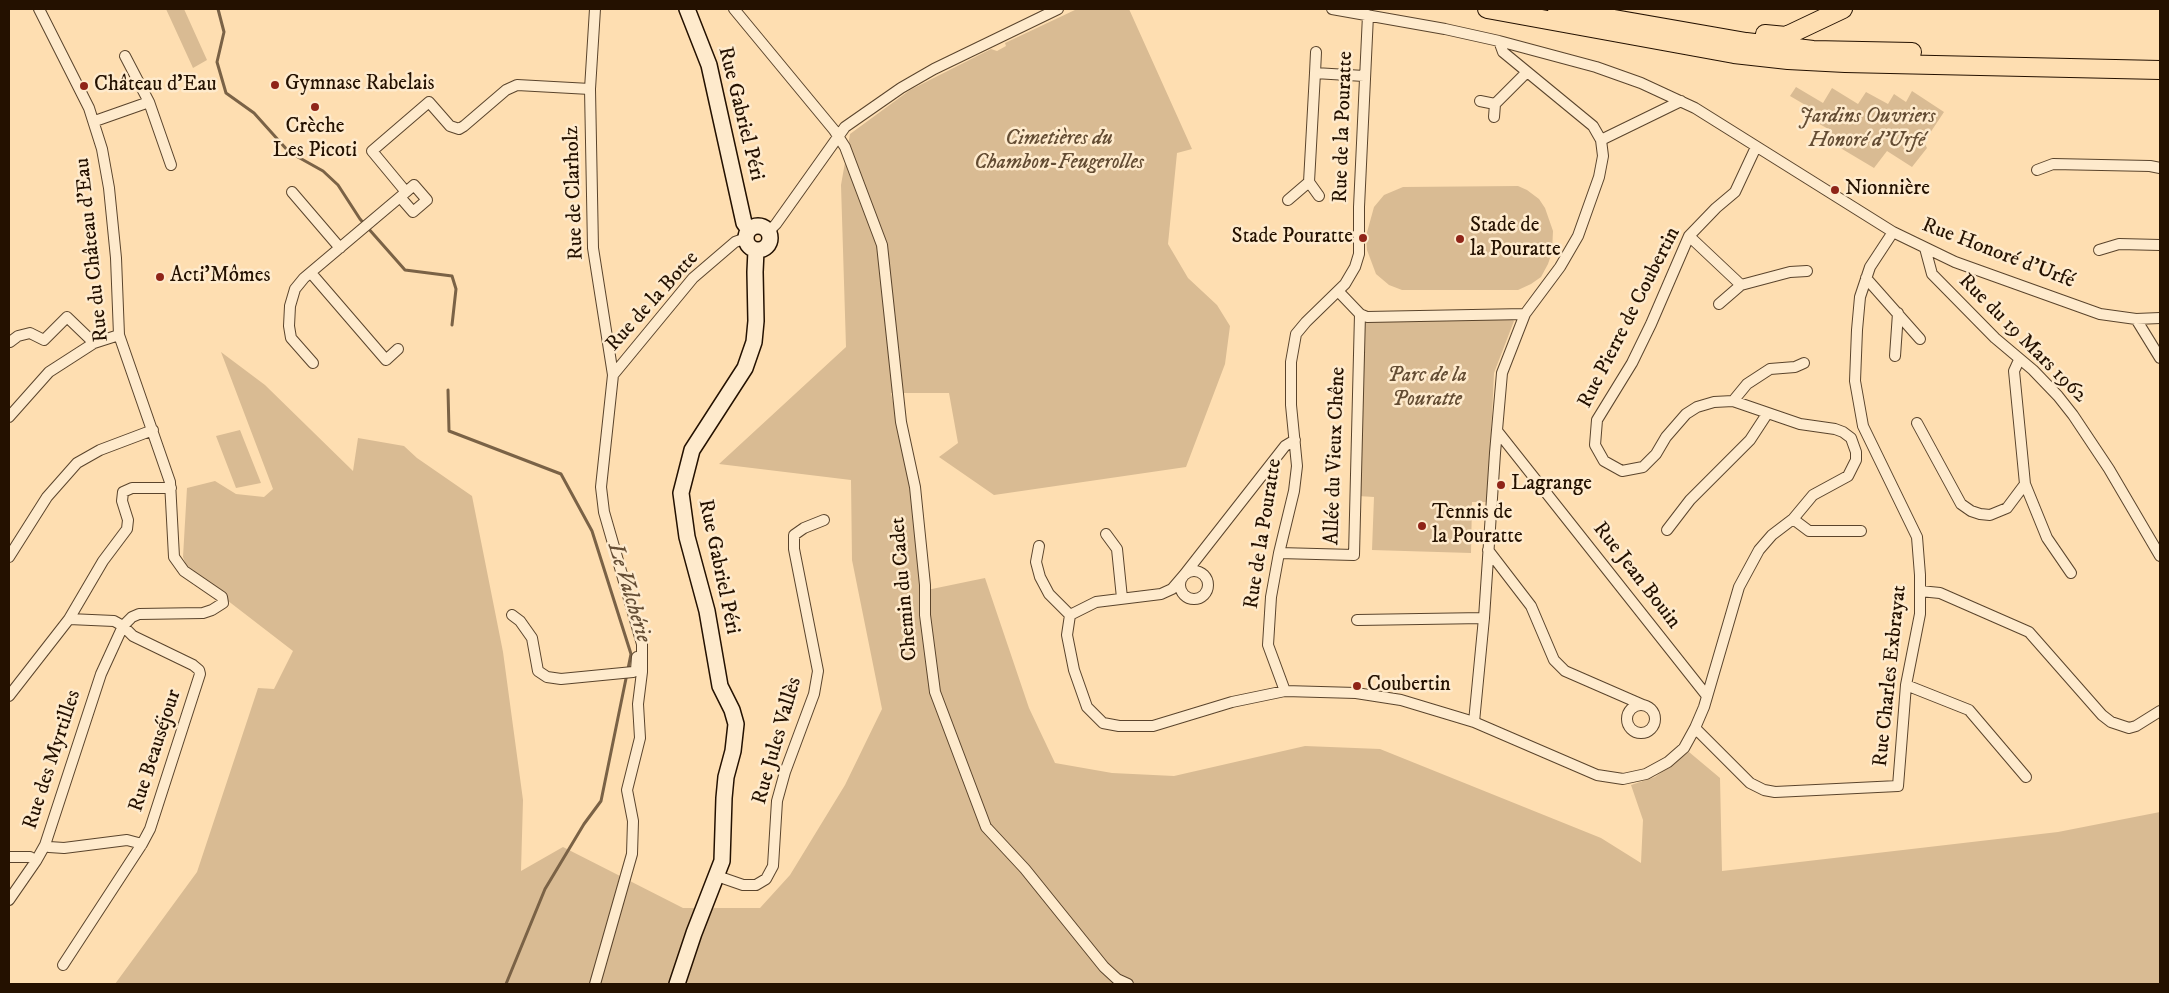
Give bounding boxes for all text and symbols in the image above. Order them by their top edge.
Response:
street label: Rue Gabriel Péri [711,44,769,184]
street label: Rue de la Pouratte [1329,51,1359,203]
place label: Gymnase Rabelais [285,72,435,98]
place label: Château d'Eau [94,73,217,99]
marker: Gymnase Rabelais [269,79,281,91]
marker: Château d'Eau [78,80,90,92]
marker: Crèche Les Picoti [309,101,321,113]
park label: Jardins Ouvriers Honoré d'Urfé [1799,105,1935,155]
place label: Crèche Les Picoti [273,115,357,165]
street label: Rue de Clarholz [560,125,590,261]
park label: Cimetières du Chambon-Feugerolles [974,127,1144,177]
street label: Rue du Château d'Eau [71,157,115,343]
place label: Nionnière [1845,177,1930,203]
marker: Nionnière [1829,184,1841,196]
street label: Rue Honoré d'Urfé [1918,213,2078,295]
place label: Stade de la Pouratte [1470,214,1561,264]
street label: Rue Pierre de Coubertin [1573,223,1687,413]
place label: Stade Pouratte [1232,225,1353,251]
marker: Stade Pouratte [1357,232,1369,244]
marker: Stade de la Pouratte [1454,233,1466,245]
street label: Rue de la Botte [601,247,705,357]
place label: Acti'Mômes [170,264,270,290]
street label: Rue du 19 Mars 1962 [1952,269,2092,409]
marker: Acti'Mômes [154,271,166,283]
park label: Parc de la Pouratte [1387,364,1467,414]
street label: Allée du Vieux Chêne [1320,366,1352,546]
street label: Rue de la Pouratte [1240,457,1288,611]
place label: Lagrange [1511,472,1592,498]
marker: Lagrange [1495,479,1507,491]
street label: Rue Gabriel Péri [691,497,745,637]
place label: Tennis de la Pouratte [1432,501,1523,551]
street label: Chemin du Cadet [886,516,924,662]
street label: Rue Jean Bouin [1587,518,1685,634]
marker: Tennis de la Pouratte [1416,520,1428,532]
water label: Le Valchérie [600,540,656,646]
street label: Rue Charles Exbrayat [1869,584,1913,768]
place label: Coubertin [1367,673,1451,699]
street label: Rue Jules Vallès [748,675,808,807]
marker: Coubertin [1351,680,1363,692]
street label: Rue des Myrtilles [19,687,87,833]
street label: Rue Beauséjour [124,687,188,815]

